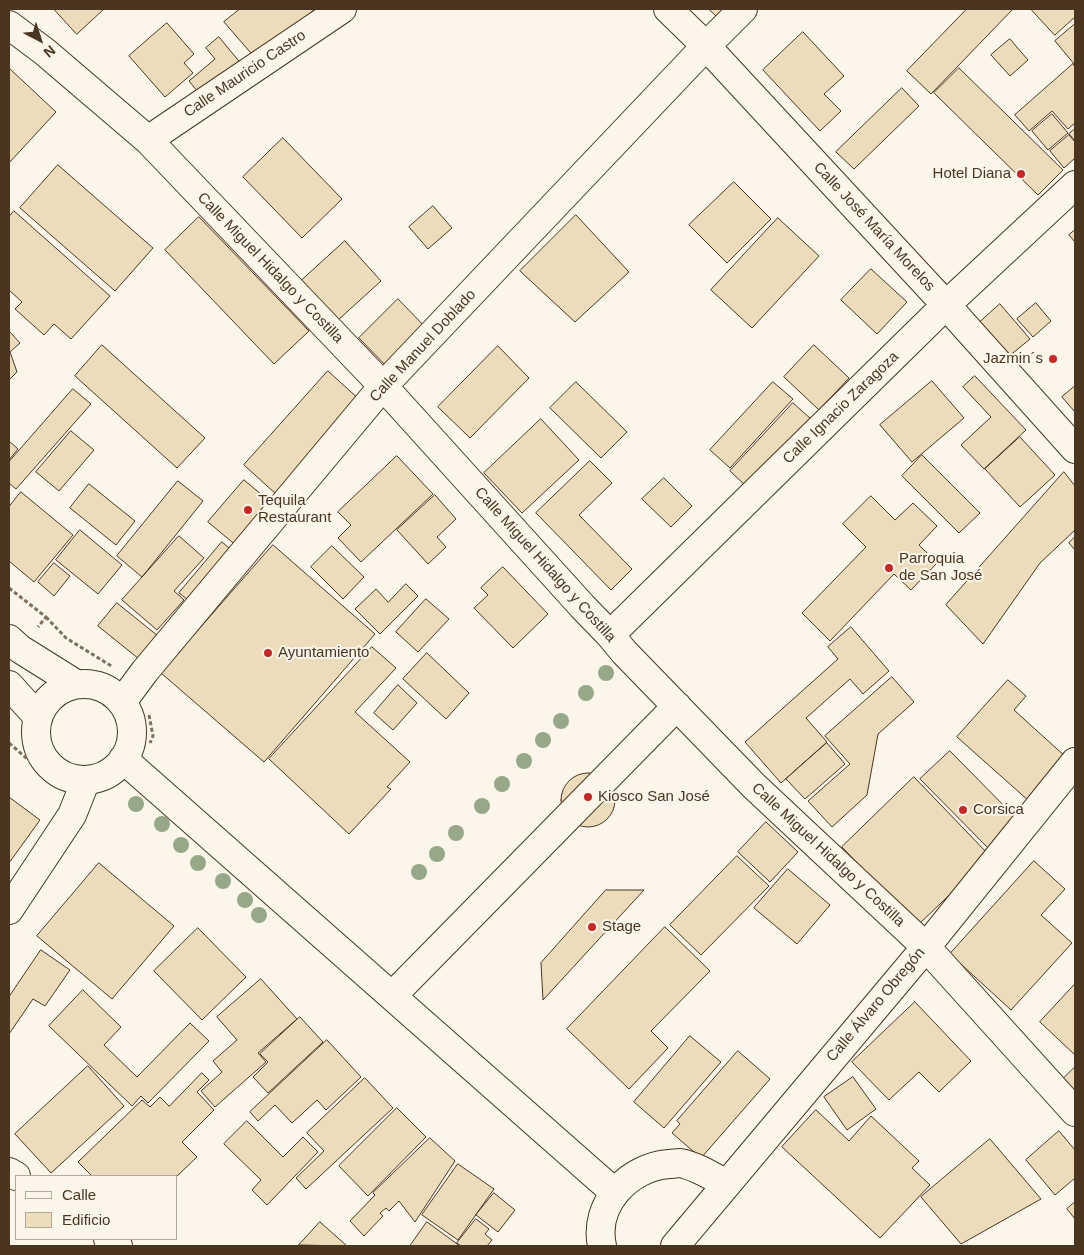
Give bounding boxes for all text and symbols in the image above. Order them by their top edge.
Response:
north arrow [15,15,65,65]
street label: Calle Mauricio Castro [181,26,309,122]
text: N [41,42,59,61]
street label: Calle José María Morelos [809,159,939,295]
place label: Hotel Diana [933,165,1011,183]
marker: Hotel Diana [1015,168,1027,180]
street label: Calle Miguel Hidalgo y Costilla [193,189,347,347]
street label: Calle Manuel Doblado [366,286,480,406]
street label: Calle Ignacio Zaragoza [779,348,903,468]
place label: Jazmin´s [983,350,1043,368]
marker: Jazmin´s [1047,353,1059,365]
street label: Calle Miguel Hidalgo y Costilla [471,484,619,646]
place label: Tequila Restaurant [258,492,331,527]
marker: Tequila Restaurant [242,504,254,516]
place label: Parroquia de San José [899,550,982,585]
marker: Parroquia de San José [883,562,895,574]
place label: Ayuntamiento [278,644,369,662]
marker: Ayuntamiento [262,647,274,659]
street label: Calle Miguel Hidalgo y Costilla [748,779,908,931]
place label: Kiosco San José [598,788,710,806]
marker: Kiosco San José [582,791,594,803]
place label: Corsica [973,801,1024,819]
marker: Corsica [957,804,969,816]
place label: Stage [602,918,641,936]
marker: Stage [586,921,598,933]
street label: Calle Álvaro Obregón [823,944,929,1066]
legend [15,1175,178,1240]
text: Calle [62,1186,96,1203]
text: Edificio [62,1211,110,1228]

